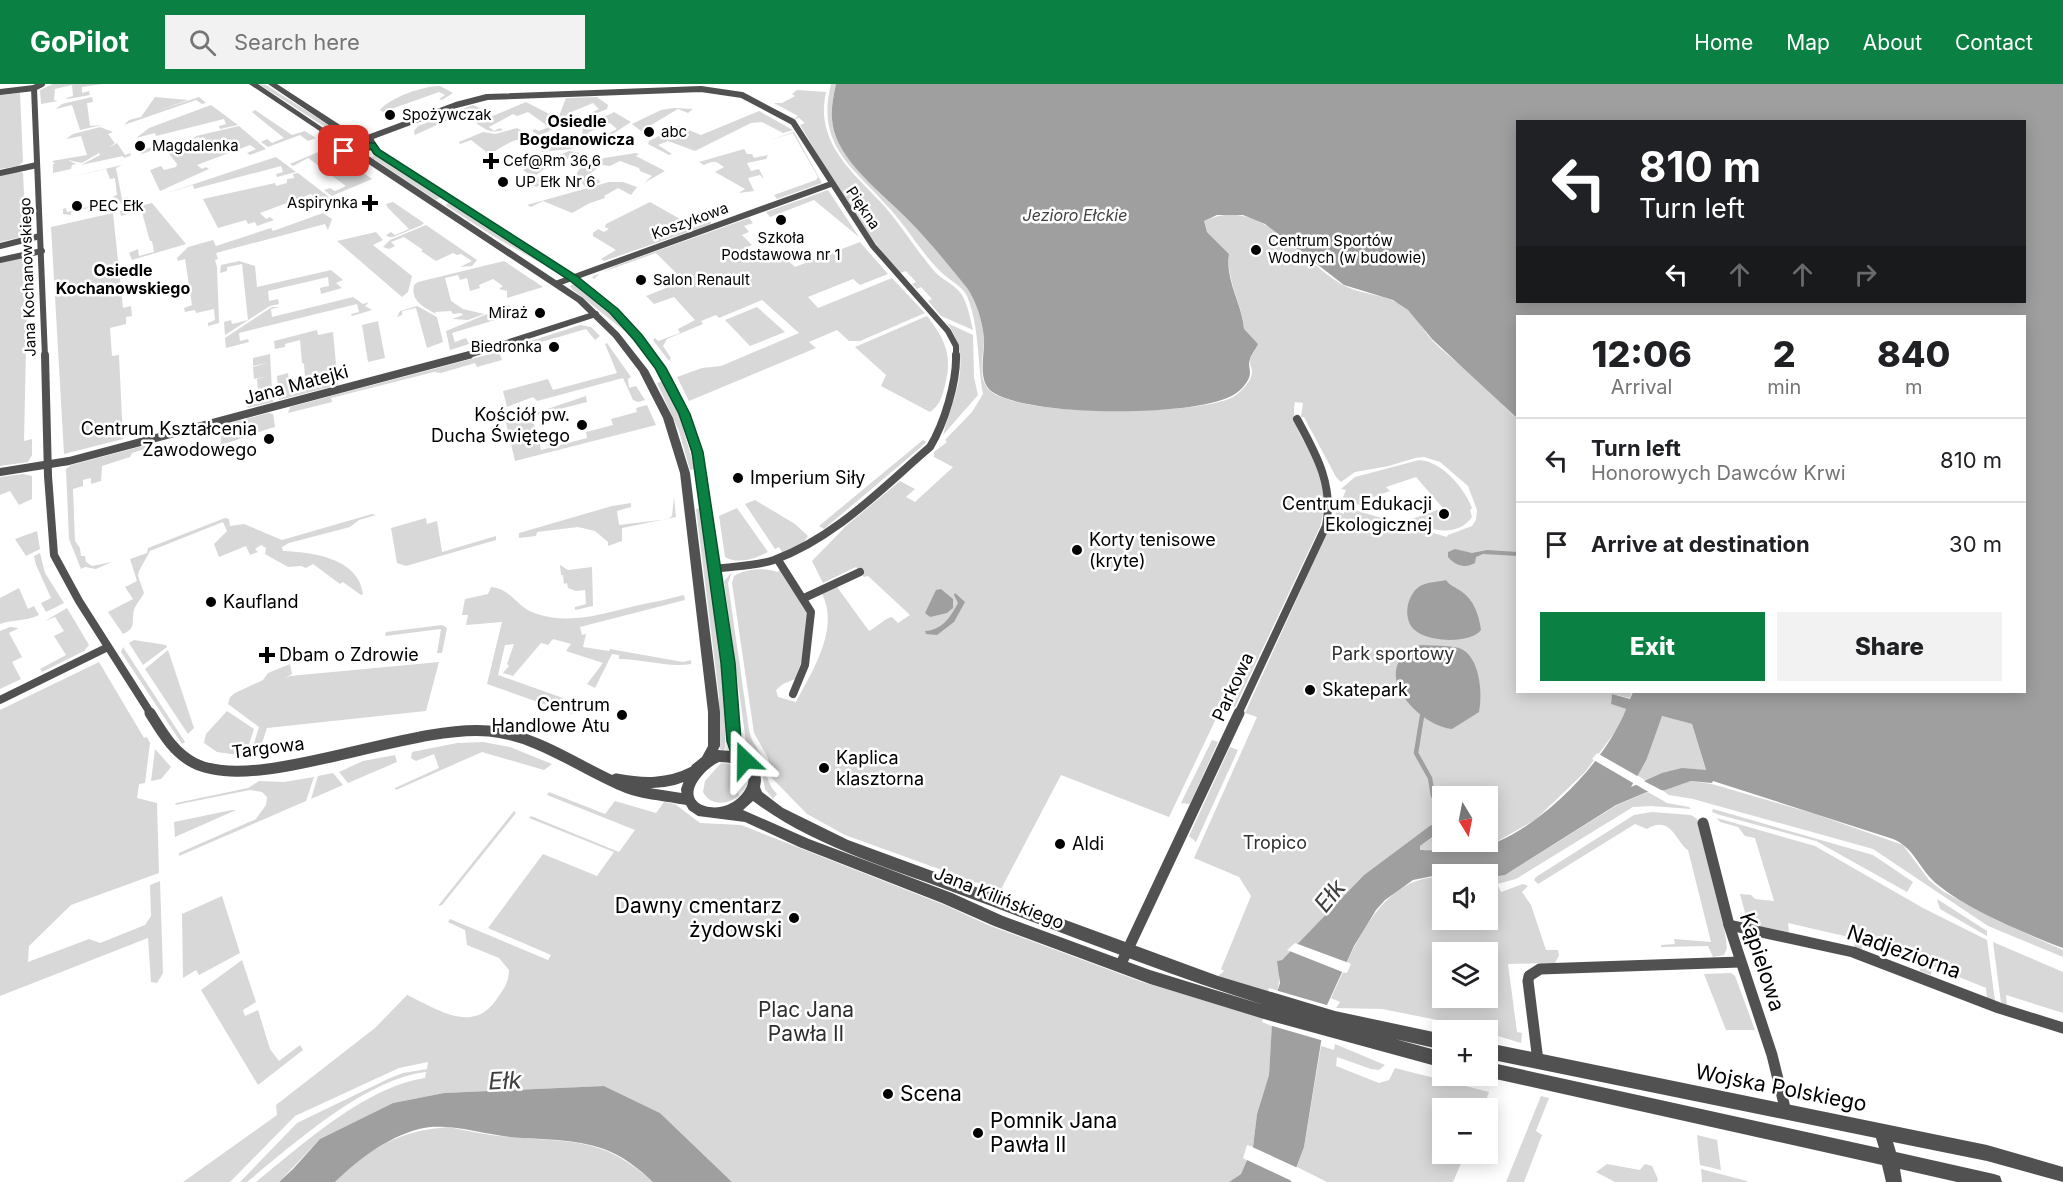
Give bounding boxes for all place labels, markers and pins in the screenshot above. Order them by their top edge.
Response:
place label: Spożywczak [402,105,492,124]
marker: Spożywczak [383,108,397,122]
place label: abc [661,122,687,141]
pin [318,125,369,176]
marker: abc [642,125,656,139]
place label: Magdalenka [152,136,239,155]
marker: Magdalenka [133,139,147,153]
place label: Cef@Rm 36,6 [503,151,601,170]
marker: Cef@Rm 36,6 [484,154,498,168]
place label: UP Ełk Nr 6 [515,172,596,191]
marker: UP Ełk Nr 6 [496,175,510,189]
place label: Aspirynka [287,193,358,212]
place label: PEC Ełk [89,196,144,215]
marker: Aspirynka [363,196,377,210]
marker: PEC Ełk [70,199,84,213]
marker: Szkoła Podstawowa nr 1 [774,213,788,227]
place label: Szkoła Podstawowa nr 1 [721,228,841,264]
place label: Centrum Sportów Wodnych (w budowie) [1268,231,1427,267]
marker: Centrum Sportów Wodnych (w budowie) [1249,243,1263,257]
place label: Salon Renault [653,270,750,289]
marker: Salon Renault [634,273,648,287]
place label: Miraż [488,303,528,322]
marker: Miraż [533,306,547,320]
place label: Biedronka [471,337,542,356]
marker: Biedronka [547,340,561,354]
place label: Kościół pw. Ducha Świętego [431,404,570,446]
place label: Centrum Kształcenia Zawodowego [81,418,257,460]
marker: Kościół pw. Ducha Świętego [575,418,589,432]
marker: Centrum Kształcenia Zawodowego [262,432,276,446]
place label: Imperium Siły [750,467,865,488]
marker: Imperium Siły [731,471,745,485]
place label: Centrum Edukacji Ekologicznej [1282,493,1432,535]
marker: Centrum Edukacji Ekologicznej [1437,507,1451,521]
place label: Korty tenisowe (kryte) [1089,529,1216,571]
marker: Korty tenisowe (kryte) [1070,543,1084,557]
place label: Kaufland [223,591,299,612]
marker: Kaufland [204,595,218,609]
place label: Dbam o Zdrowie [279,644,419,665]
marker: Dbam o Zdrowie [260,648,274,662]
place label: Skatepark [1322,679,1408,700]
marker: Skatepark [1303,683,1317,697]
place label: Centrum Handlowe Atu [491,694,610,736]
marker: Centrum Handlowe Atu [615,708,629,722]
place label: Kaplica klasztorna [836,747,924,789]
marker: Kaplica klasztorna [817,761,831,775]
place label: Aldi [1072,833,1104,854]
marker: Aldi [1053,837,1067,851]
place label: Dawny cmentarz żydowski [615,893,782,942]
marker: Dawny cmentarz żydowski [787,911,801,925]
place label: Scena [900,1081,962,1106]
marker: Scena [881,1087,895,1101]
place label: Pomnik Jana Pawła II [990,1108,1117,1157]
marker: Pomnik Jana Pawła II [971,1126,985,1140]

